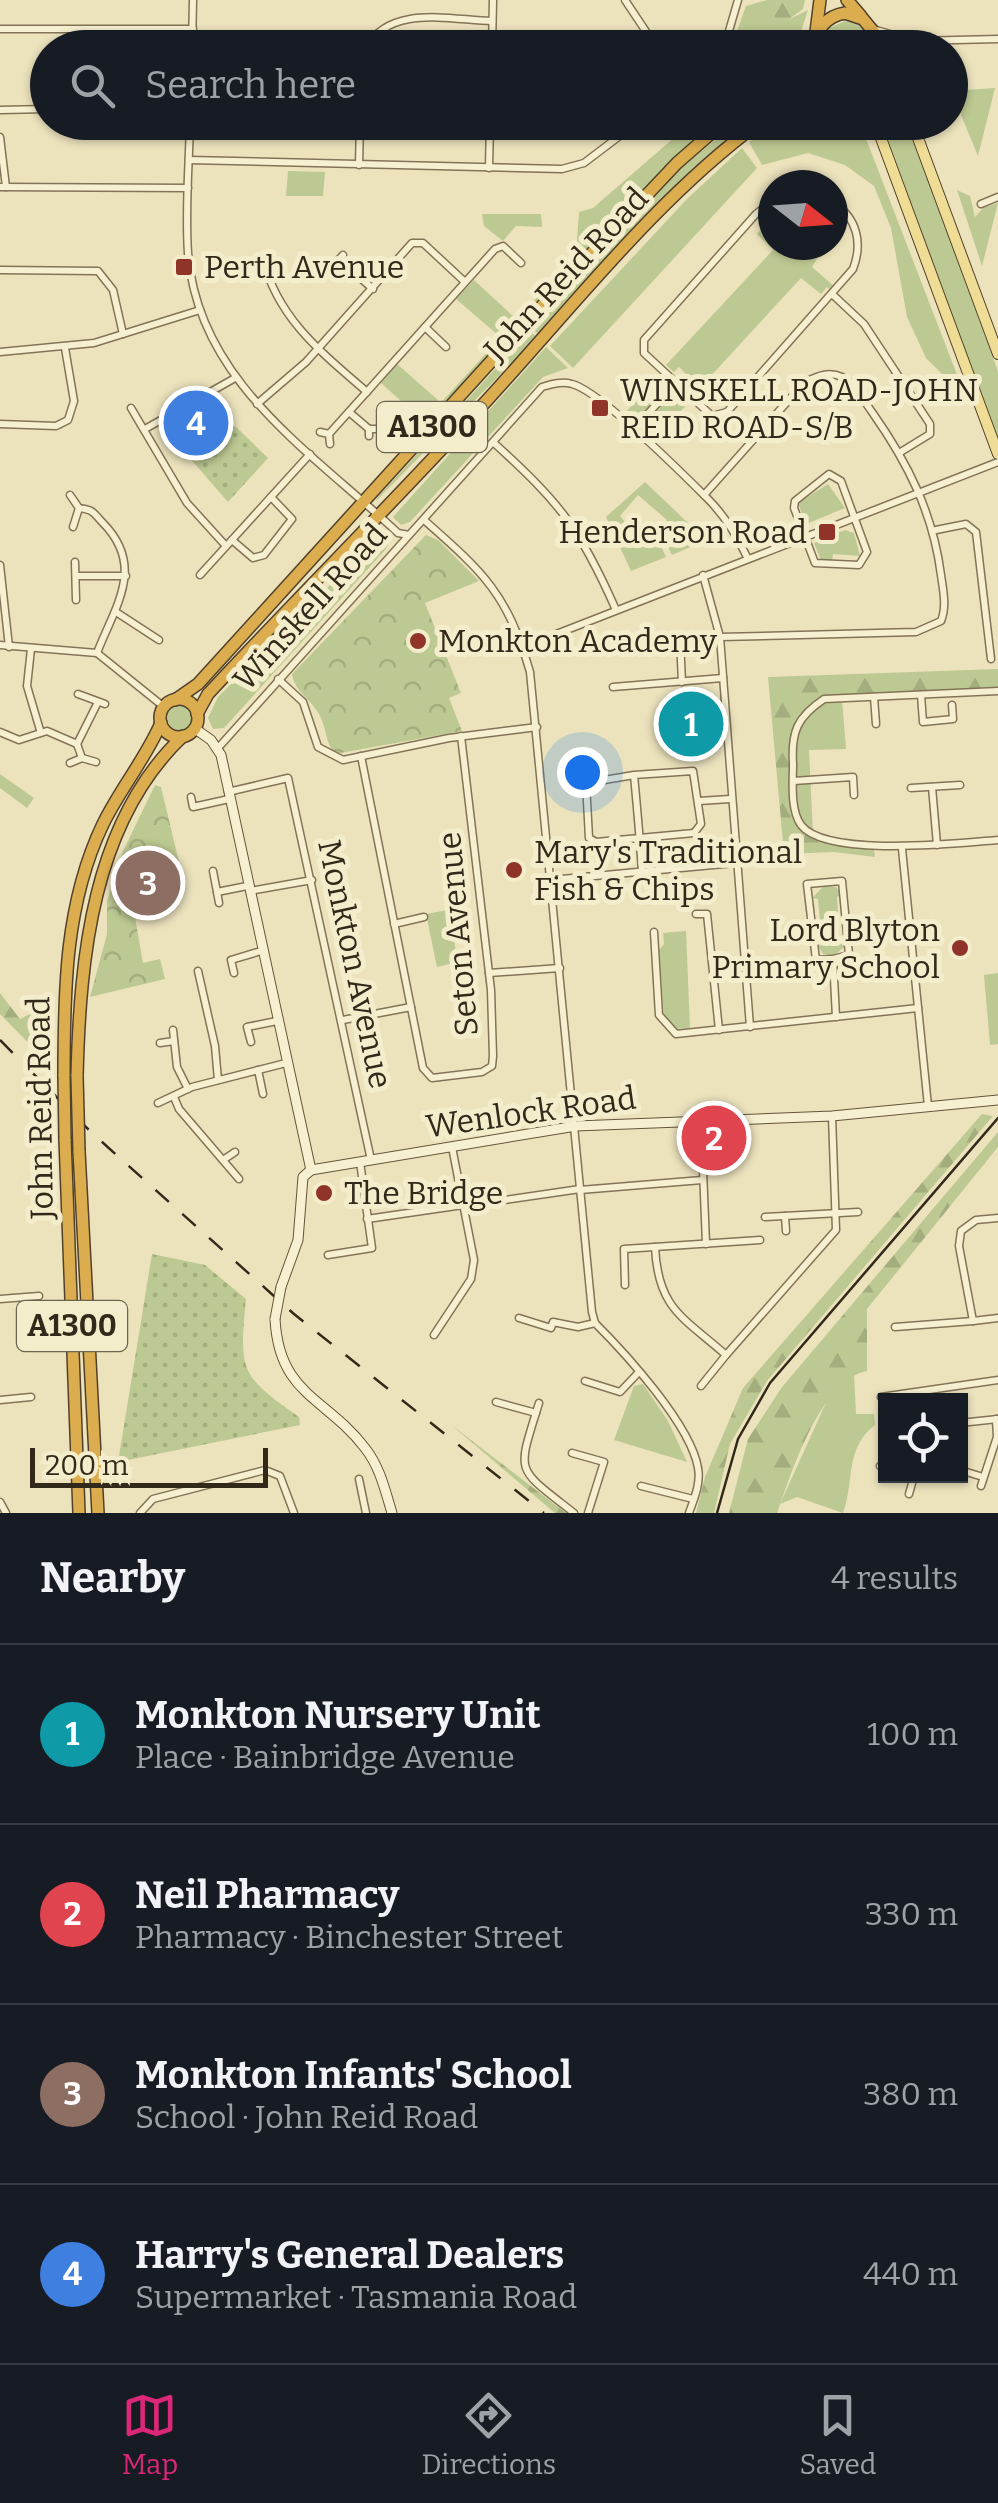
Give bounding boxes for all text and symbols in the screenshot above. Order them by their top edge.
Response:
search box [30,30,968,140]
icon: search [65,58,120,113]
text: Search here [145,62,356,108]
north arrow [758,170,848,260]
street label: John Reid Road [475,179,656,369]
place label: Perth Avenue [204,248,404,286]
marker: Perth Avenue [173,256,195,278]
place label: WINSKELL ROAD-JOHN REID ROAD-S/B [620,371,978,446]
pin: 4 [164,386,228,460]
marker: WINSKELL ROAD-JOHN REID ROAD-S/B [589,397,611,419]
road number: A1300 [377,402,487,452]
place label: Henderson Road [559,513,807,551]
street label: Winskell Road [225,516,395,698]
marker: Henderson Road [816,521,838,543]
place label: Monkton Academy [438,622,718,660]
marker: Monkton Academy [407,630,429,652]
pin: 1 [658,686,724,762]
your location [557,747,608,798]
street label: Seton Avenue [430,830,486,1038]
place label: Mary's Traditional Fish & Chips [534,833,802,908]
street label: Monkton Avenue [310,836,400,1092]
pin: 3 [116,846,180,920]
marker: Mary's Traditional Fish & Chips [503,859,525,881]
place label: Lord Blyton Primary School [712,911,940,986]
marker: Lord Blyton Primary School [949,937,971,959]
street label: John Reid Road [19,996,61,1221]
street label: Wenlock Road [424,1078,638,1146]
pin: 2 [682,1100,746,1176]
place label: The Bridge [344,1174,503,1212]
marker: The Bridge [313,1182,335,1204]
road number: A1300 [17,1301,127,1351]
map controls [878,1393,968,1483]
button: locate [878,1393,968,1483]
scale bar [30,1443,268,1488]
text: 200 m [45,1449,128,1482]
text: Nearby [40,1553,185,1603]
text: 4 results [831,1559,958,1597]
text: Monkton Nursery Unit [135,1692,541,1738]
text: 1 [66,1715,79,1753]
text: 100 m [867,1715,958,1753]
text: Place · Bainbridge Avenue [135,1738,515,1776]
text: Neil Pharmacy [135,1872,399,1918]
text: 2 [63,1895,82,1933]
text: 330 m [865,1895,958,1933]
text: Pharmacy · Binchester Street [135,1918,563,1956]
text: Monkton Infants' School [135,2052,572,2098]
text: 3 [63,2075,82,2113]
text: 380 m [863,2075,958,2113]
text: School · John Reid Road [135,2098,478,2136]
text: Harry's General Dealers [135,2232,564,2278]
text: 4 [63,2255,82,2293]
text: 440 m [863,2255,958,2293]
text: Supermarket · Tasmania Road [135,2278,577,2316]
tab: Map [122,2388,178,2481]
tab: Directions [421,2388,556,2481]
tab: Saved [799,2388,876,2481]

